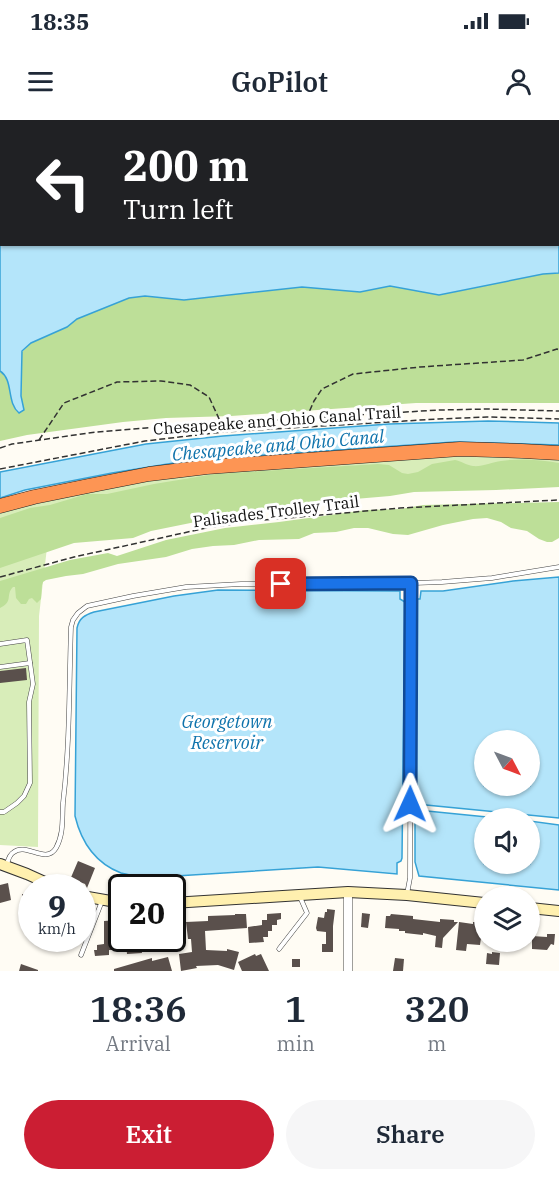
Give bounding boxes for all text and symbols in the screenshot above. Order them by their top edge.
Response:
text: 18:35 [30,7,89,36]
text: GoPilot [231,64,328,99]
icon: menu [24,65,57,98]
icon: person [502,65,535,98]
text: 200 m [123,138,249,193]
icon: left [24,144,102,222]
text: Turn left [123,191,234,226]
street label: Chesapeake and Ohio Canal Trail [152,401,402,439]
water label: Chesapeake and Ohio Canal [171,424,386,466]
street label: Palisades Trolley Trail [192,491,360,531]
pin [255,558,306,609]
icon: arrive [264,567,297,600]
water label: Georgetown Reservoir [181,710,273,754]
north arrow [474,730,540,796]
map controls [474,730,540,952]
position arrow [378,772,442,836]
button: sound [474,808,540,874]
speed limit sign: 20 [108,874,186,952]
text: 9 [48,886,66,925]
button: layers [474,886,540,952]
text: km/h [38,919,76,938]
text: 18:36 [90,985,187,1032]
text: 1 [285,985,306,1032]
text: 320 [404,985,469,1032]
text: Arrival [106,1030,171,1057]
text: min [277,1030,315,1057]
text: m [427,1030,446,1057]
button: Exit [24,1100,274,1169]
button: Share [286,1100,535,1169]

